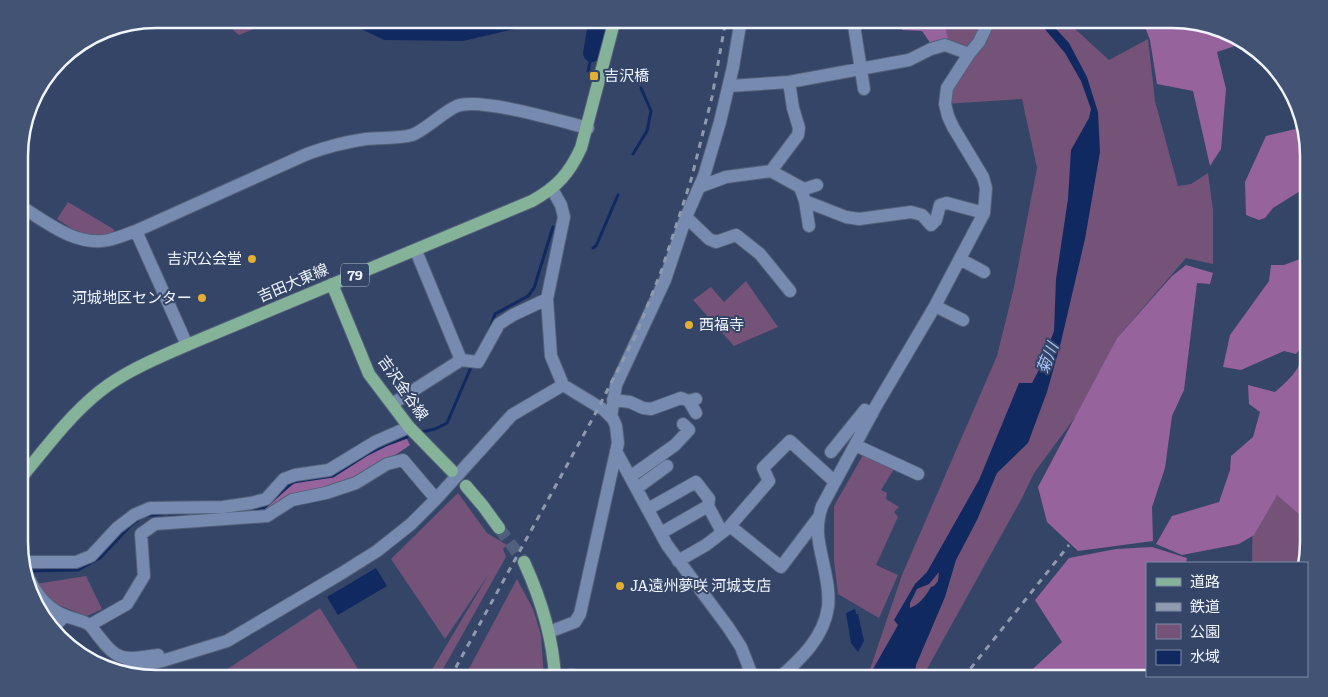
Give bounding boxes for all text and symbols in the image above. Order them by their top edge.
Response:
place label: 吉沢橋 [604,63,649,86]
marker: 吉沢橋 [588,70,600,82]
place label: 吉沢公会堂 [167,246,242,269]
marker: 吉沢公会堂 [246,253,258,265]
street label: 吉田大東線 [253,256,331,307]
road number: 79 [341,264,369,286]
place label: 河城地区センター [72,285,192,308]
marker: 河城地区センター [196,292,208,304]
place label: 西福寺 [699,312,744,335]
marker: 西福寺 [683,319,695,331]
water label: 菊川 [1029,336,1064,377]
street label: 吉沢金谷線 [373,350,435,424]
legend [1146,562,1308,677]
text: 道路 [1190,569,1220,592]
place label: JA遠州夢咲 河城支店 [630,573,771,596]
marker: JA遠州夢咲 河城支店 [614,580,626,592]
text: 鉄道 [1190,594,1220,617]
text: 公園 [1190,619,1220,642]
text: 水域 [1190,644,1220,667]

